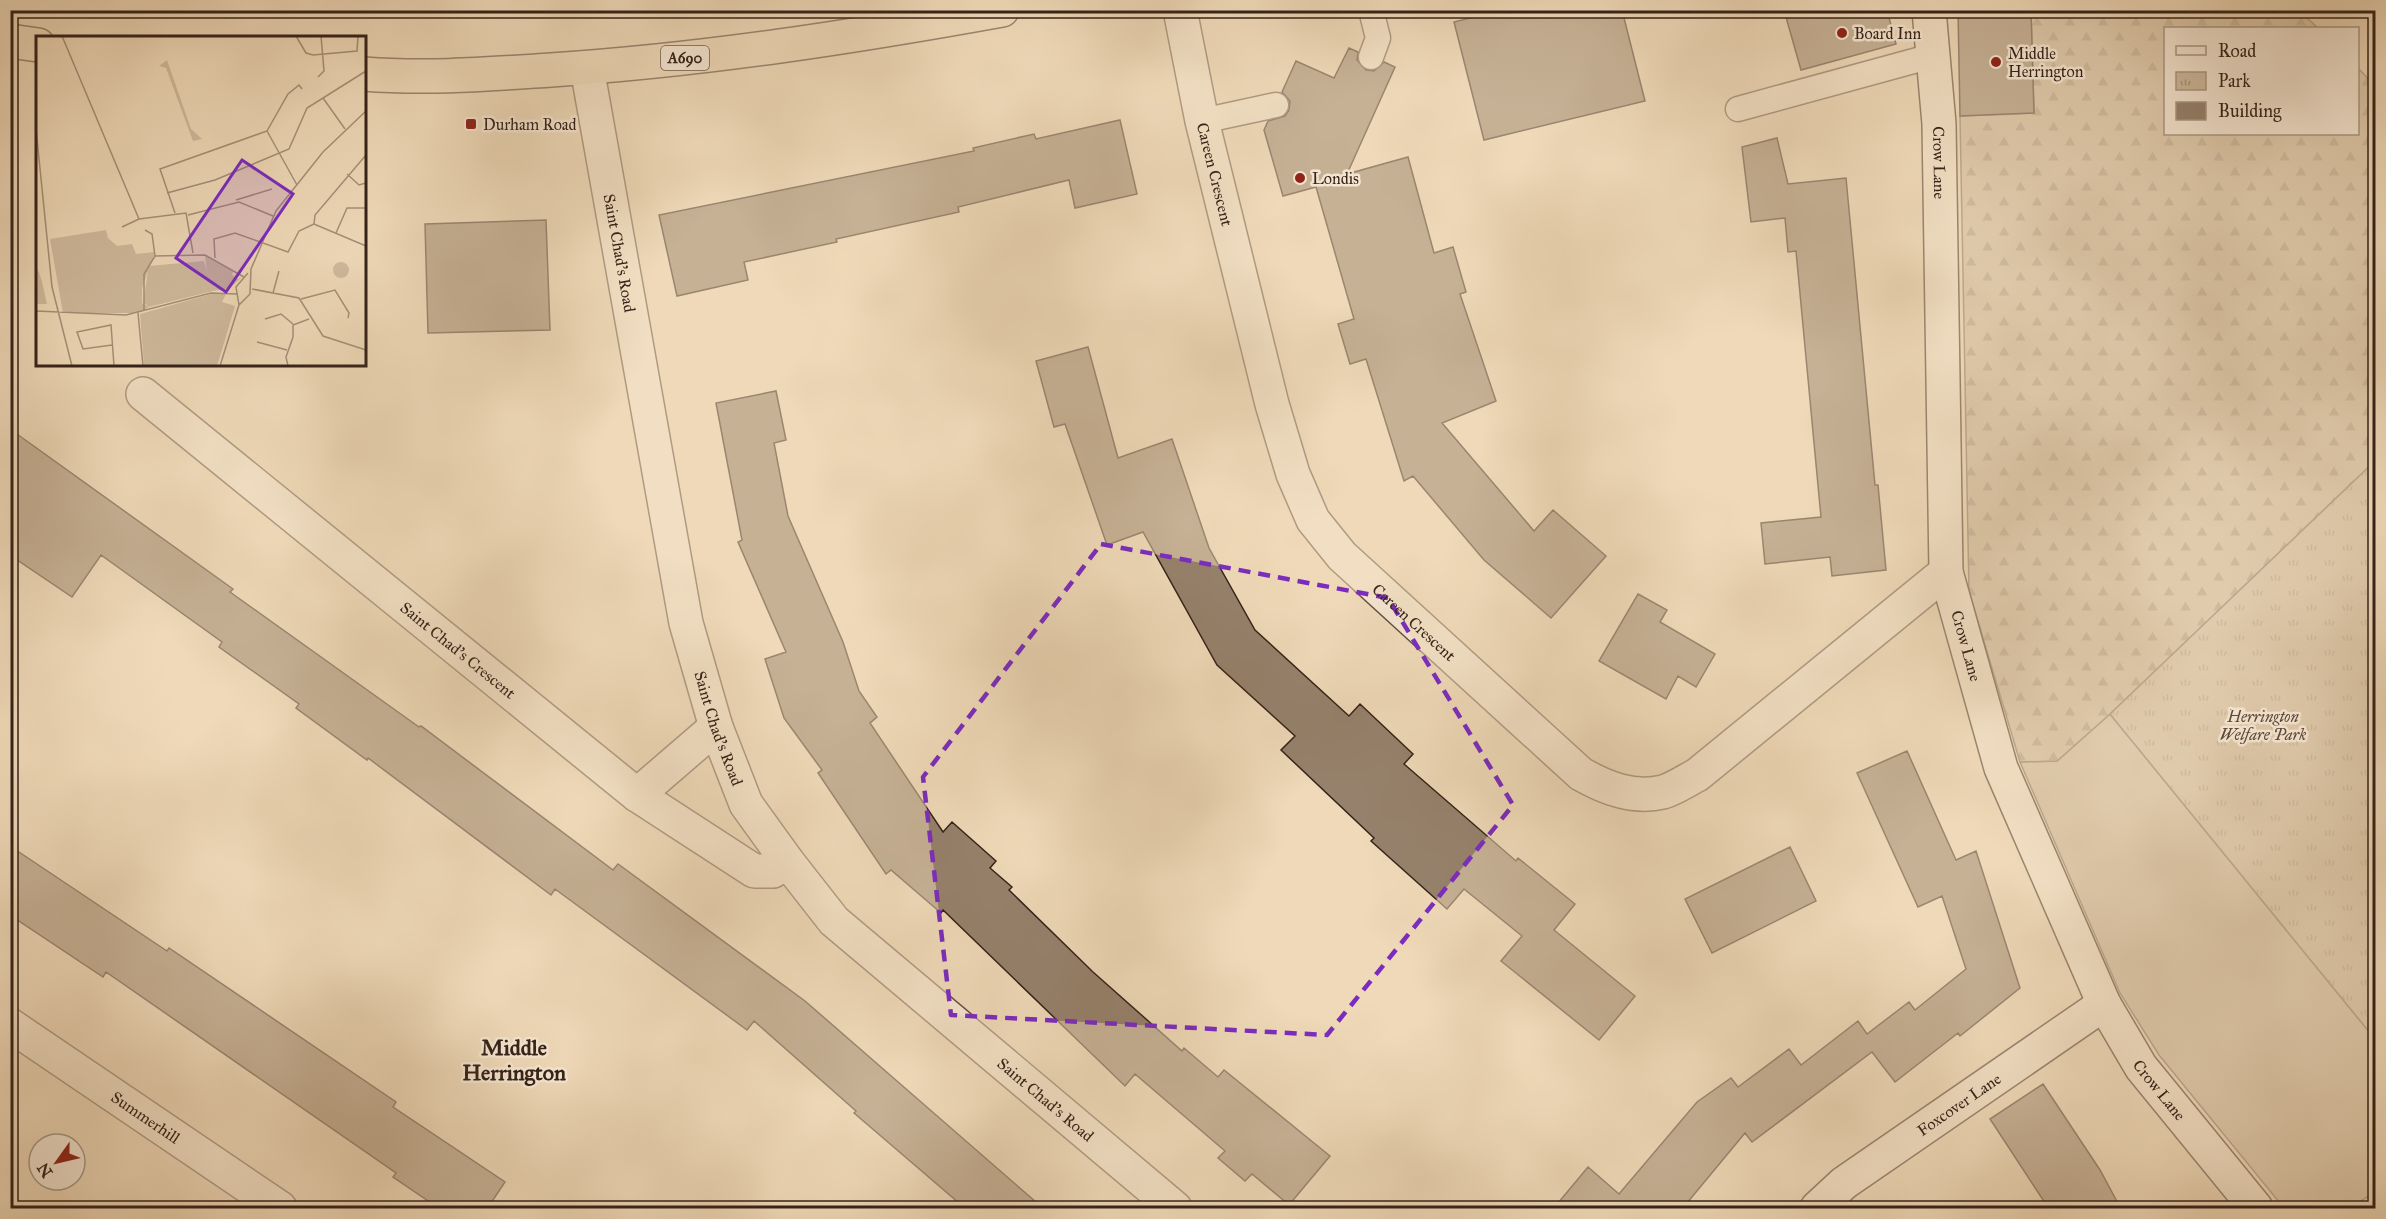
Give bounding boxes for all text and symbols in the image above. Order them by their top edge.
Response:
place label: Board Inn [1854,24,1921,43]
marker: Board Inn [1835,26,1849,40]
legend [2164,27,2359,135]
inset map [36,36,366,366]
text: Road [2218,40,2256,62]
place label: Middle Herrington [2008,44,2084,82]
road number: A690 [661,46,709,70]
marker: Middle Herrington [1989,55,2003,69]
text: Park [2218,70,2251,92]
text: Building [2218,100,2282,123]
place label: Durham Road [483,115,577,134]
marker: Durham Road [464,117,478,131]
street label: Careen Crescent [1193,120,1237,228]
street label: Crow Lane [1930,126,1950,199]
place label: Londis [1312,169,1359,188]
marker: Londis [1293,171,1307,185]
street label: Saint Chad's Road [600,192,640,314]
street label: Careen Crescent [1369,579,1460,665]
street label: Saint Chad's Crescent [397,597,520,702]
street label: Crow Lane [1948,608,1986,684]
street label: Saint Chad's Road [691,669,747,788]
park label: Herrington Welfare Park [2220,707,2306,744]
district label: Middle Herrington [462,1034,566,1086]
street label: Saint Chad's Road [994,1053,1098,1145]
street label: Crow Lane [2129,1056,2190,1124]
street label: Foxcover Lane [1913,1068,2004,1140]
street label: Summerhill [108,1087,184,1147]
north arrow [27,1132,87,1192]
text: N [33,1159,57,1181]

